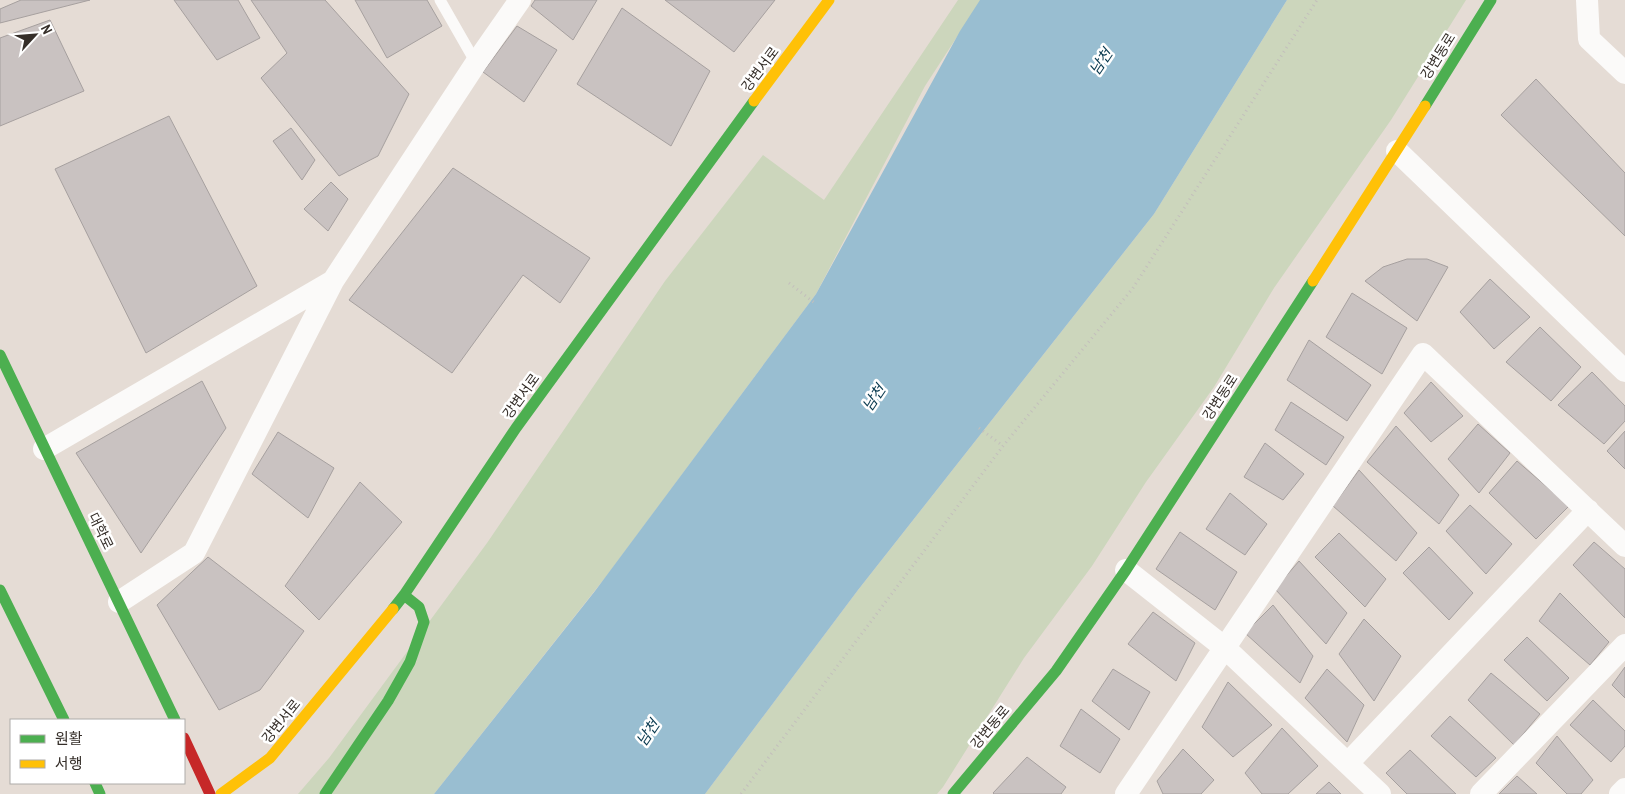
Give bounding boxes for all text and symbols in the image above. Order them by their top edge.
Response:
north arrow [10,10,60,60]
text: N [37,22,57,37]
street label: 강변동로 [1417,29,1459,83]
street label: 강변서로 [737,43,783,95]
water label: 남천 [1084,43,1118,79]
street label: 강변서로 [499,370,543,422]
street label: 강변동로 [1198,370,1242,424]
water label: 남천 [857,379,891,415]
street label: 대학로 [84,510,118,552]
street label: 강변서로 [258,695,304,747]
street label: 강변동로 [967,701,1014,753]
water label: 남천 [631,714,665,750]
legend [10,719,185,784]
text: 원활 [55,728,83,749]
text: 서행 [55,753,83,774]

